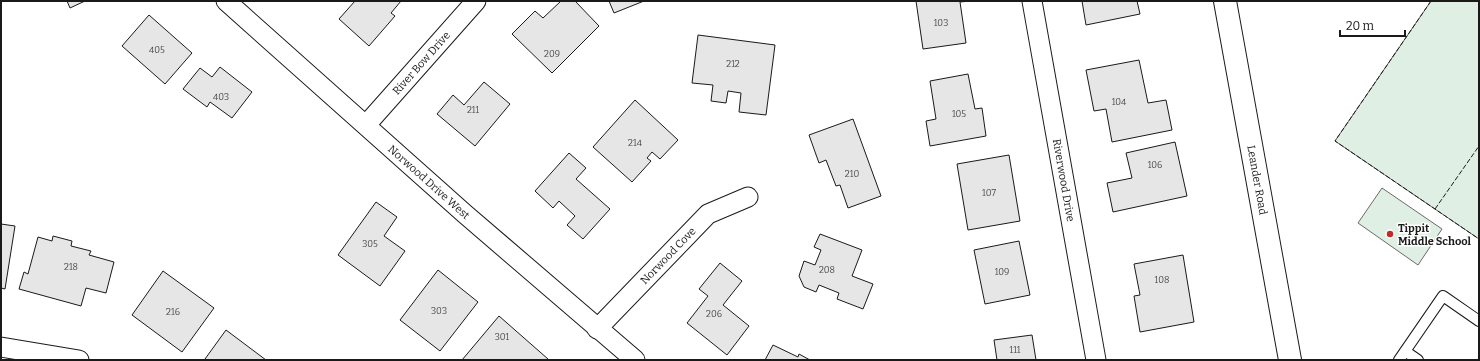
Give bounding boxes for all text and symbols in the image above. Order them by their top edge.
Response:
scale bar [1340,12,1405,38]
house number: 103 [934,18,948,28]
text: 20 m [1346,19,1375,33]
street label: River Bow Drive [390,29,453,97]
house number: 405 [149,45,165,55]
house number: 209 [544,49,560,59]
house number: 212 [726,59,740,69]
house number: 403 [213,92,229,102]
house number: 104 [1112,97,1127,107]
house number: 211 [467,105,479,115]
house number: 105 [952,109,966,119]
house number: 214 [628,138,643,148]
street label: Riverwood Drive [1050,138,1078,223]
street label: Norwood Drive West [386,142,473,222]
street label: Leander Road [1245,144,1270,216]
house number: 106 [1148,160,1162,170]
house number: 210 [845,169,859,179]
house number: 107 [982,188,996,198]
place label: Tippit Middle School [1398,222,1472,248]
street label: Norwood Cove [637,224,698,287]
marker: Tippit Middle School [1385,229,1395,239]
house number: 305 [362,239,378,249]
house number: 218 [64,262,78,272]
house number: 208 [819,265,835,275]
house number: 109 [995,267,1009,277]
house number: 108 [1155,275,1169,285]
house number: 303 [431,306,447,316]
house number: 216 [166,307,180,317]
house number: 206 [706,309,722,319]
house number: 301 [495,332,510,342]
house number: 111 [1010,345,1021,355]

